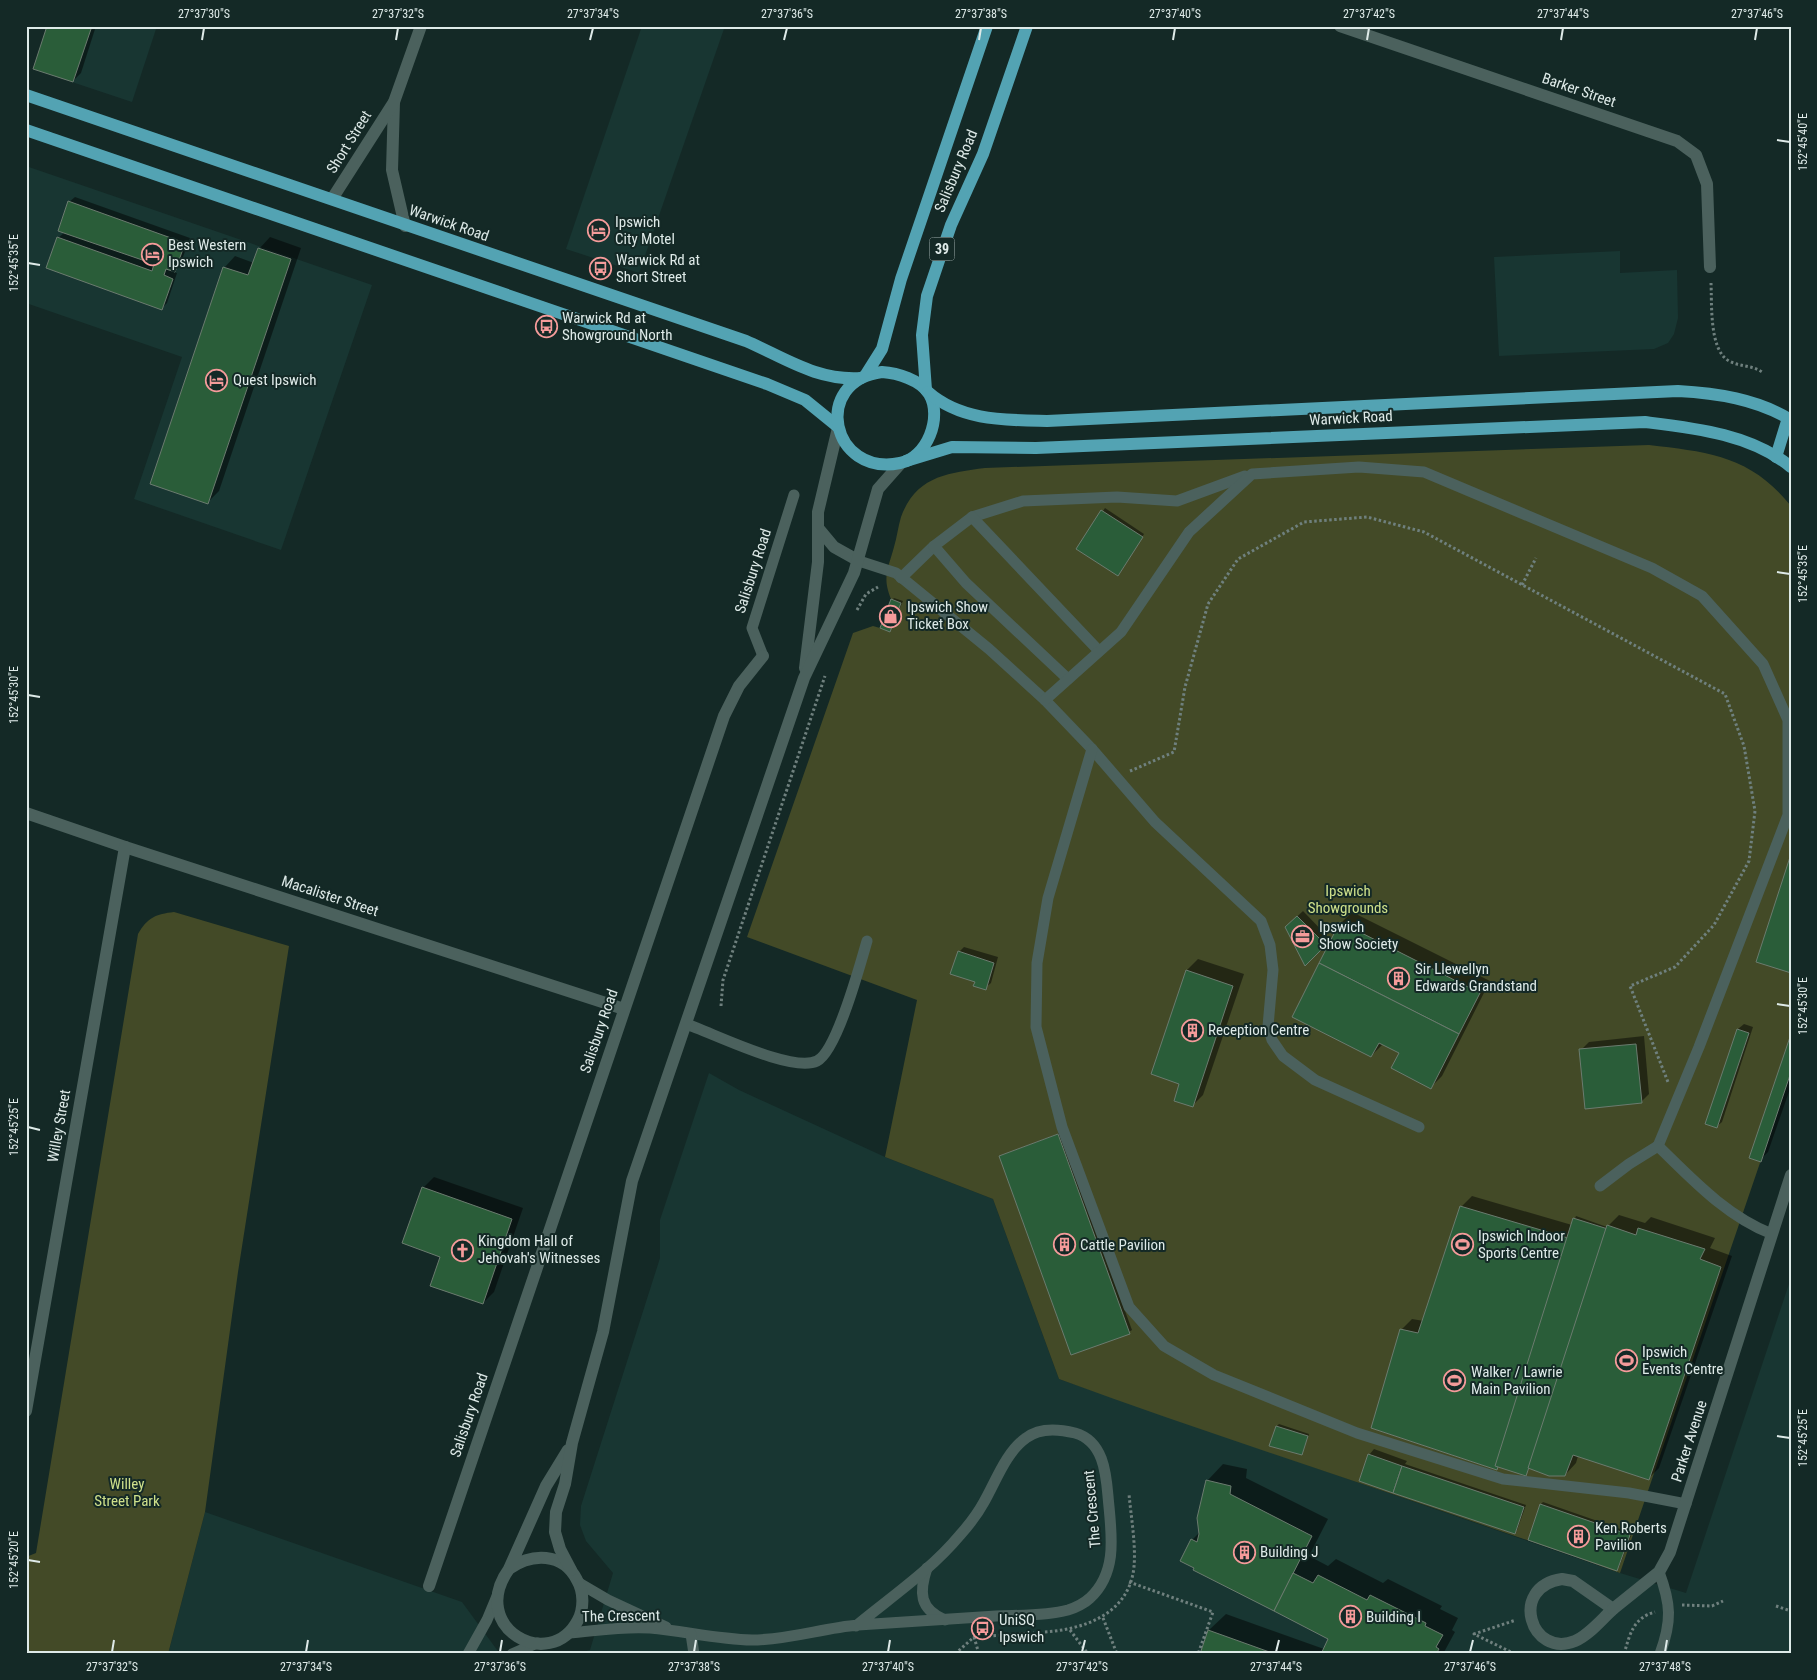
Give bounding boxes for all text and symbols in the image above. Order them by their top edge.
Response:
text: 27°37'30"S [178,7,230,21]
text: 27°37'32"S [372,7,424,21]
text: 27°37'34"S [567,7,619,21]
text: 27°37'36"S [761,7,813,21]
text: 27°37'38"S [955,7,1007,21]
text: 27°37'40"S [1149,7,1201,21]
text: 27°37'42"S [1343,7,1395,21]
text: 27°37'44"S [1537,7,1589,21]
text: 27°37'46"S [1731,7,1783,21]
street label: Barker Street [1540,69,1618,111]
street label: Short Street [323,107,375,177]
text: 152°45'40"E [1796,113,1810,171]
street label: Salisbury Road [931,127,981,215]
street label: Warwick Road [407,201,491,245]
place label: Ipswich City Motel [615,213,675,248]
hotel icon: Ipswich City Motel [587,219,611,243]
text: 152°45'35"E [7,234,21,292]
place label: Best Western Ipswich [168,236,246,271]
road number: 39 [930,238,954,260]
hotel icon: Best Western Ipswich [140,242,164,266]
place label: Warwick Rd at Short Street [616,251,700,286]
bus stop icon: Warwick Rd at Short Street [588,257,612,281]
place label: Warwick Rd at Showground North [562,309,673,344]
bus stop icon: Warwick Rd at Showground North [534,315,558,339]
hotel icon: Quest Ipswich [205,368,229,392]
place label: Quest Ipswich [233,371,316,389]
street label: Warwick Road [1309,407,1393,429]
street label: Salisbury Road [731,526,775,616]
text: 152°45'35"E [1796,545,1810,603]
place label: Ipswich Show Ticket Box [907,598,988,633]
shop icon: Ipswich Show Ticket Box [879,604,903,628]
text: 152°45'30"E [7,666,21,724]
street label: Macalister Street [279,872,381,920]
park label: Ipswich Showgrounds [1308,882,1388,917]
place label: Ipswich Show Society [1319,918,1398,953]
office icon: Ipswich Show Society [1291,924,1315,948]
place label: Sir Llewellyn Edwards Grandstand [1415,960,1537,995]
building icon: Sir Llewellyn Edwards Grandstand [1387,966,1411,990]
text: 152°45'30"E [1796,977,1810,1035]
street label: Salisbury Road [576,987,622,1075]
building icon: Reception Centre [1180,1018,1204,1042]
place label: Reception Centre [1208,1021,1309,1039]
street label: Willey Street [44,1088,74,1164]
text: 152°45'25"E [7,1098,21,1156]
place label: Ipswich Indoor Sports Centre [1478,1227,1565,1262]
place label: Kingdom Hall of Jehovah's Witnesses [478,1232,601,1267]
building icon: Cattle Pavilion [1052,1233,1076,1257]
sports icon: Ipswich Indoor Sports Centre [1450,1233,1474,1257]
place label: Cattle Pavilion [1080,1236,1165,1254]
church icon: Kingdom Hall of Jehovah's Witnesses [450,1238,474,1262]
place label: Ipswich Events Centre [1642,1343,1723,1378]
sports icon: Ipswich Events Centre [1614,1349,1638,1373]
place label: Walker / Lawrie Main Pavilion [1471,1363,1563,1398]
sports icon: Walker / Lawrie Main Pavilion [1443,1369,1467,1393]
street label: Salisbury Road [446,1371,492,1459]
street label: Parker Avenue [1667,1398,1711,1484]
text: 152°45'25"E [1796,1409,1810,1467]
street label: The Crescent [1080,1469,1104,1549]
park label: Willey Street Park [94,1475,160,1510]
place label: Ken Roberts Pavilion [1595,1519,1667,1554]
building icon: Ken Roberts Pavilion [1567,1525,1591,1549]
text: 152°45'20"E [7,1531,21,1589]
building icon: Building J [1232,1540,1256,1564]
place label: Building J [1260,1543,1319,1561]
building icon: Building I [1338,1605,1362,1629]
street label: The Crescent [582,1606,660,1626]
place label: Building I [1366,1608,1421,1626]
place label: UniSQ Ipswich [999,1611,1044,1646]
bus stop icon: UniSQ Ipswich [971,1617,995,1641]
text: 27°37'32"S [86,1660,138,1674]
text: 27°37'34"S [280,1660,332,1674]
text: 27°37'36"S [474,1660,526,1674]
text: 27°37'38"S [668,1660,720,1674]
text: 27°37'40"S [862,1660,914,1674]
text: 27°37'42"S [1056,1660,1108,1674]
text: 27°37'44"S [1250,1660,1302,1674]
text: 27°37'46"S [1444,1660,1496,1674]
text: 27°37'48"S [1639,1660,1691,1674]

